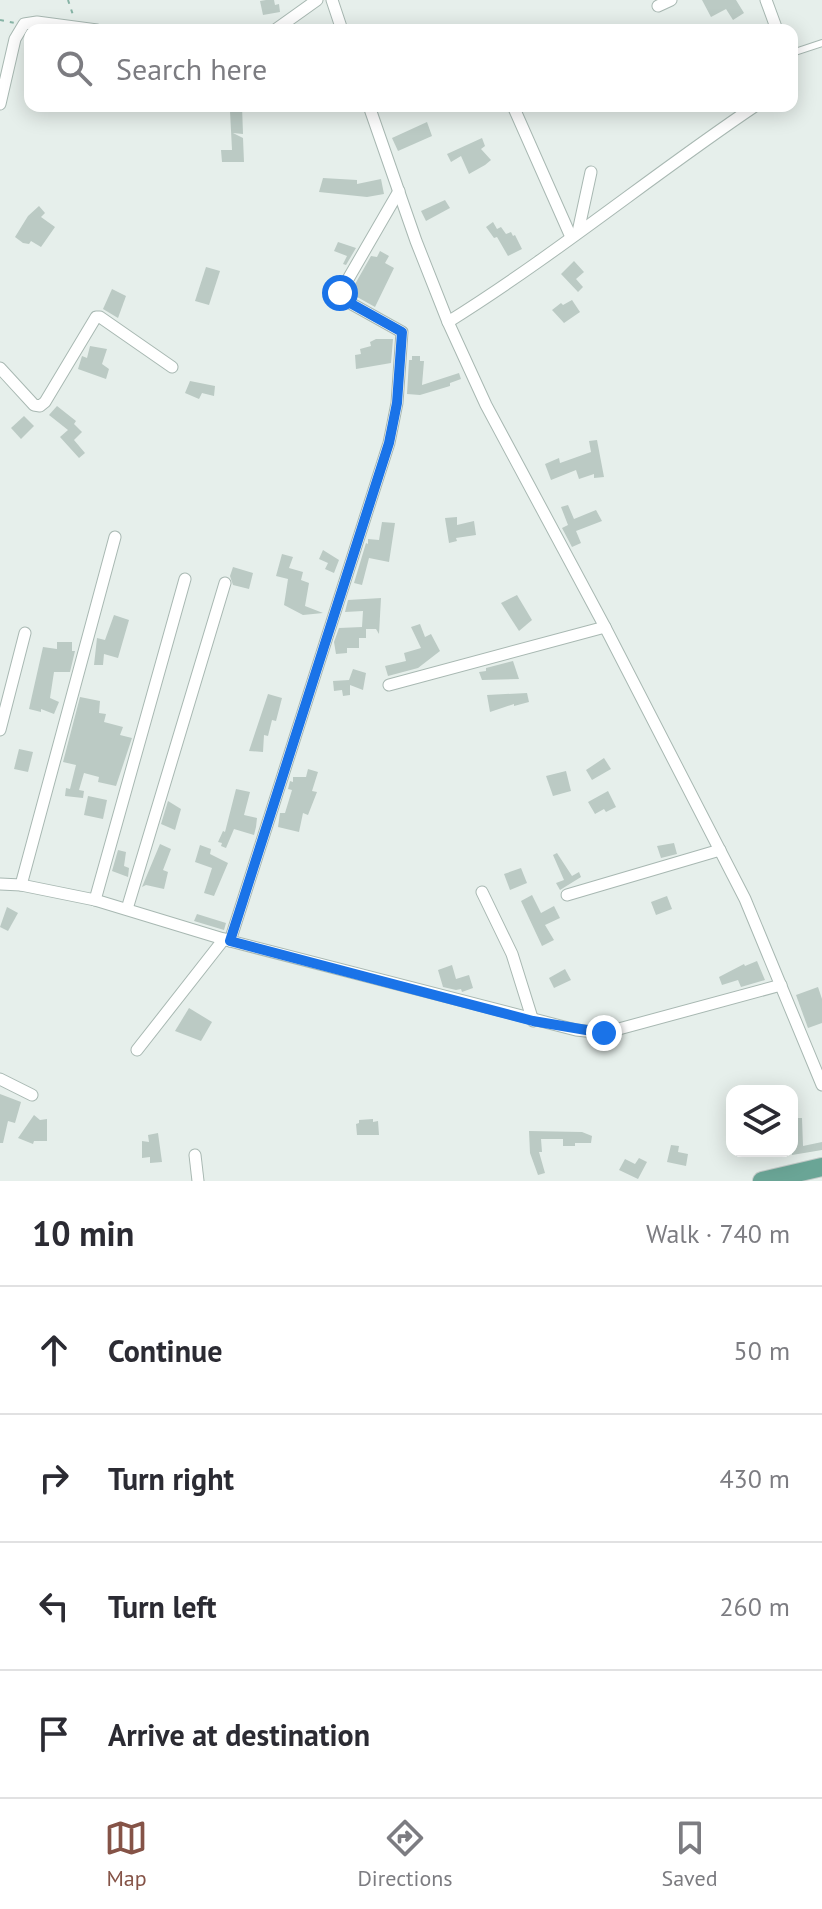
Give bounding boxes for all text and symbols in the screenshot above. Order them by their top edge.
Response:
search box [24,24,798,112]
icon: search [52,46,96,90]
text: Search here [116,49,267,88]
route start [322,275,358,311]
route end [586,1015,622,1051]
map controls [726,1085,798,1157]
button: layers [726,1085,798,1157]
text: 10 min [32,1211,134,1255]
text: Walk · 740 m [646,1217,790,1250]
icon: ahead [32,1328,76,1372]
text: Continue [108,1331,222,1370]
text: 50 m [734,1334,790,1367]
icon: right [32,1456,76,1500]
text: Turn right [108,1459,234,1498]
text: 430 m [719,1462,790,1495]
icon: left [32,1584,76,1628]
text: Turn left [108,1587,216,1626]
text: 260 m [719,1590,790,1623]
icon: arrive [32,1712,76,1756]
text: Arrive at destination [108,1715,370,1754]
tab: Map [104,1816,148,1892]
tab: Directions [357,1816,453,1892]
tab: Saved [662,1816,717,1892]

